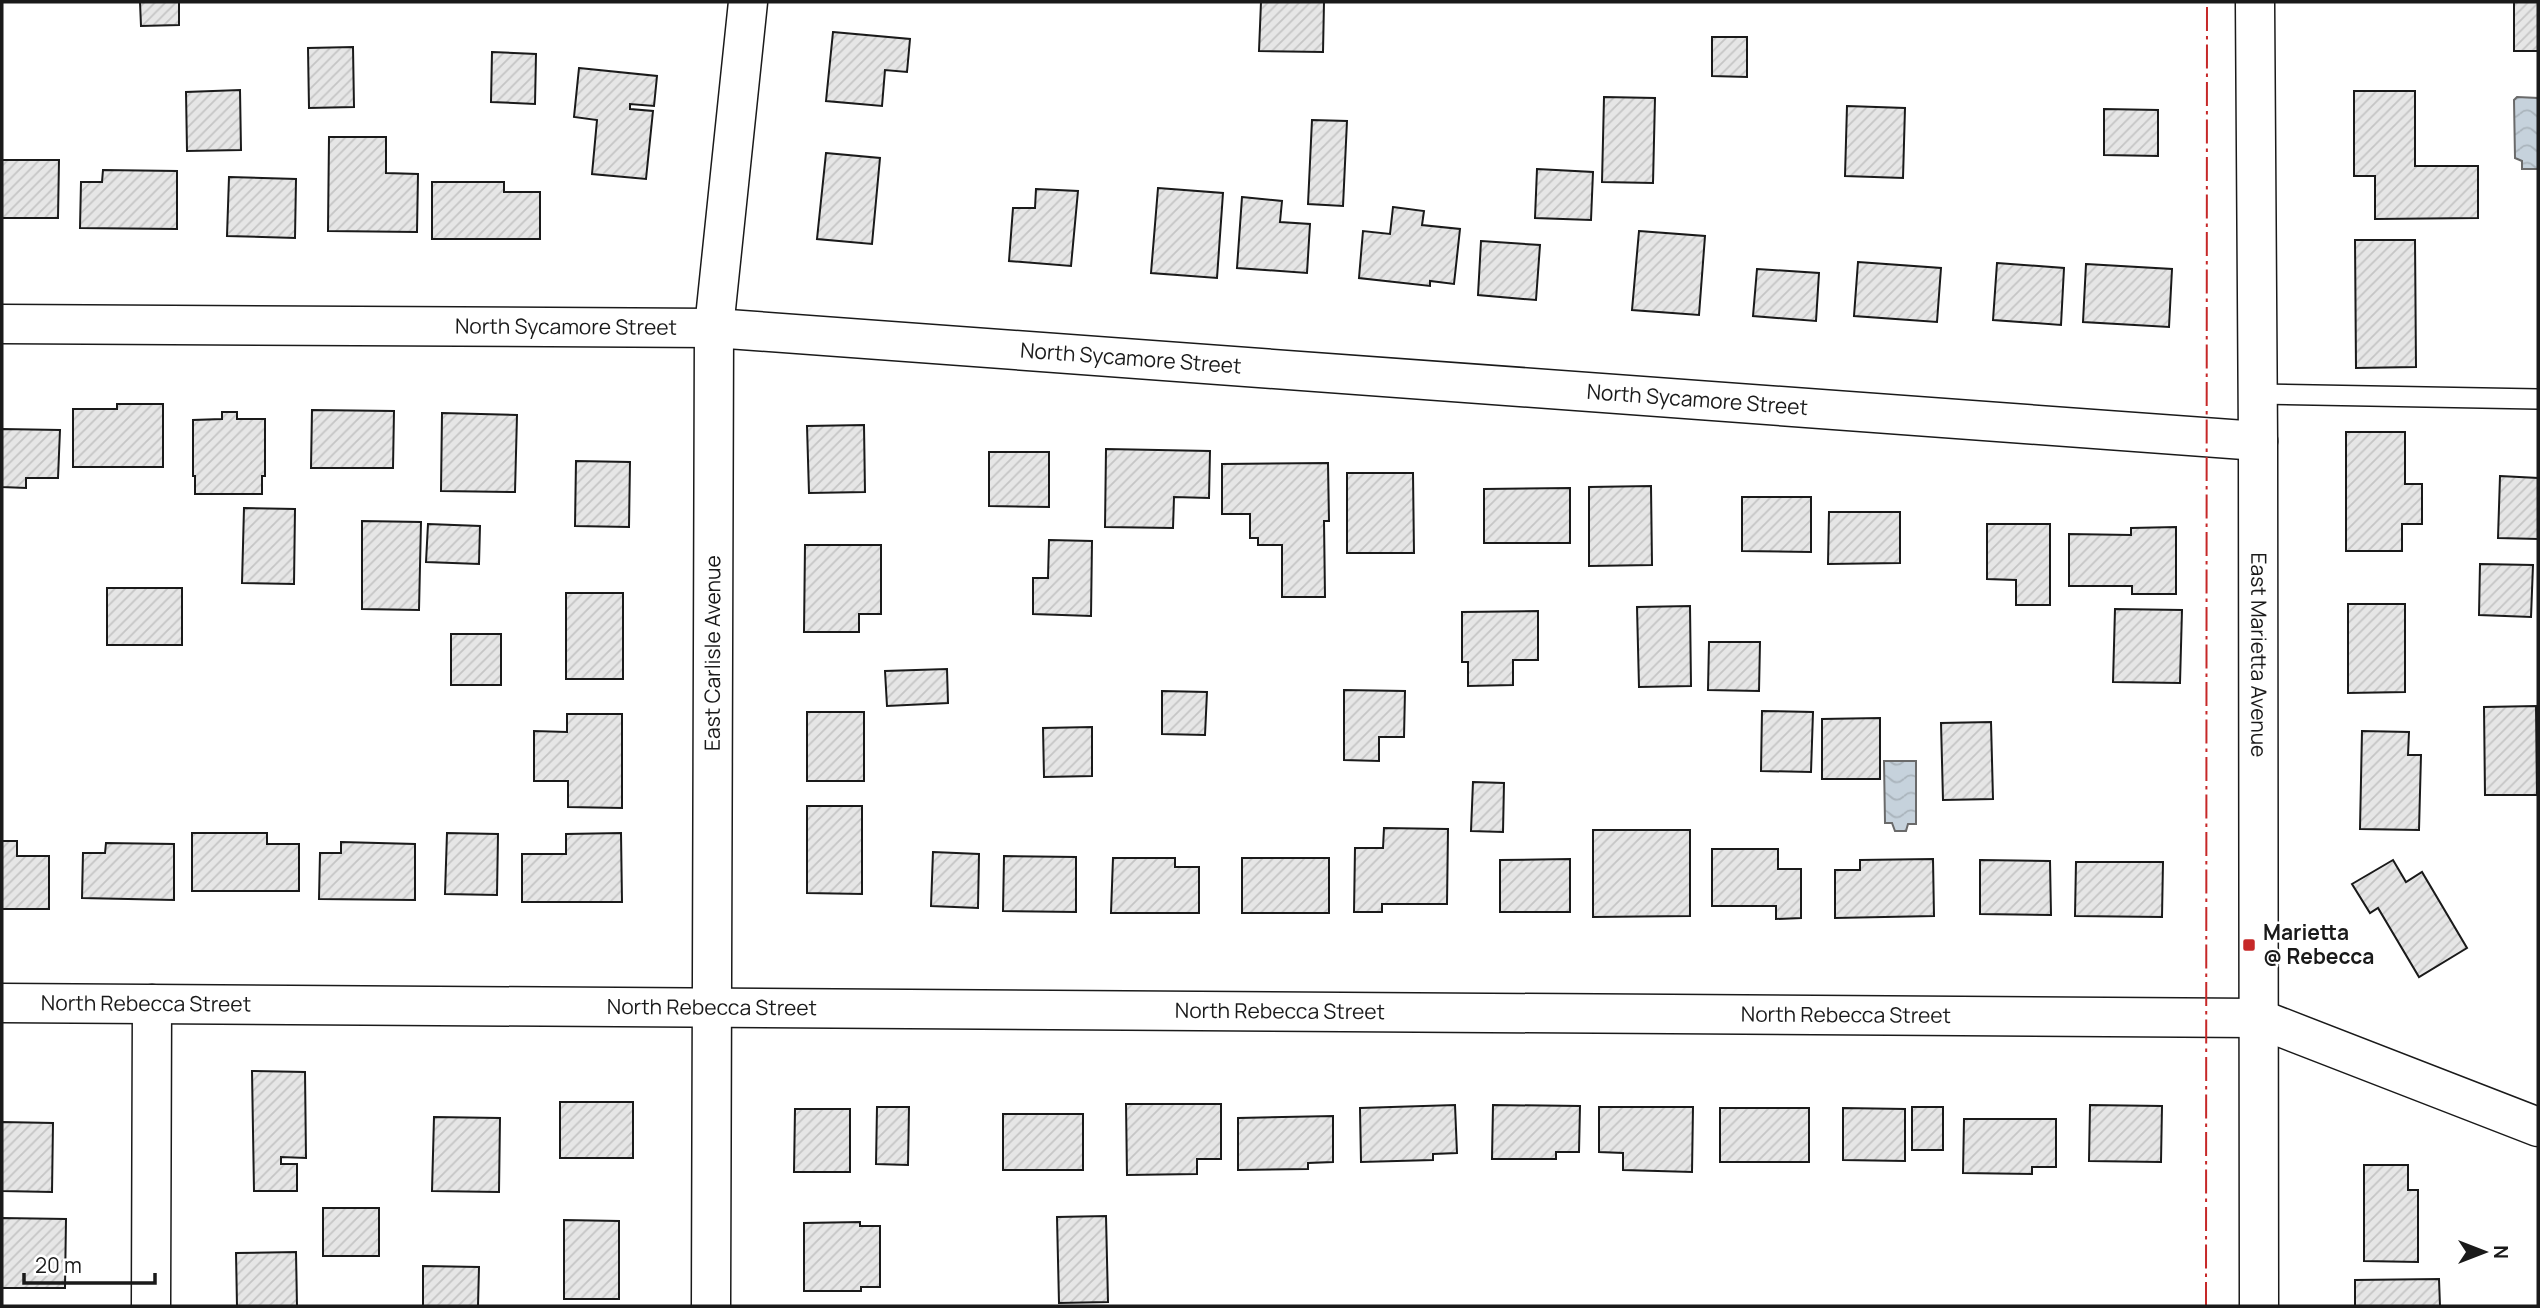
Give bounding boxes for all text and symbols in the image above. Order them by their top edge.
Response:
street label: North Sycamore Street [455,312,677,341]
street label: North Sycamore Street [1019,335,1243,380]
street label: North Sycamore Street [1586,377,1809,421]
street label: East Marietta Avenue [2245,553,2273,757]
street label: East Carlisle Avenue [698,555,726,751]
place label: Marietta @ Rebecca [2263,918,2374,970]
marker: Marietta @ Rebecca [2241,937,2257,953]
street label: North Rebecca Street [41,988,251,1018]
street label: North Rebecca Street [607,992,817,1021]
street label: North Rebecca Street [1175,996,1385,1025]
street label: North Rebecca Street [1741,1000,1951,1029]
north arrow [2449,1217,2519,1287]
scale bar [24,1242,156,1286]
text: N [2488,1245,2514,1259]
text: 20 m [35,1251,82,1279]

